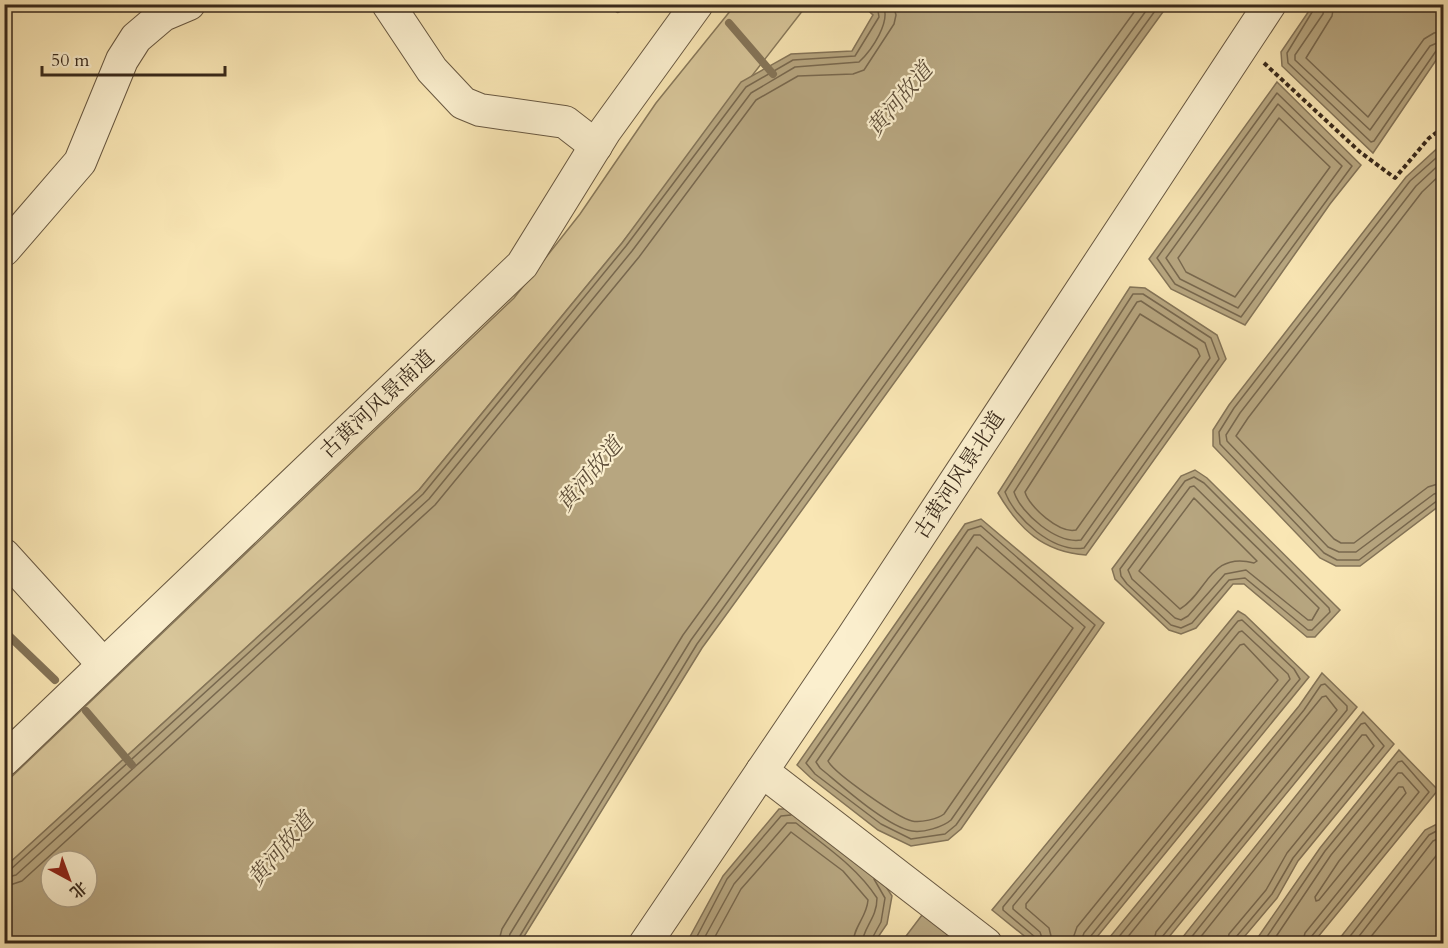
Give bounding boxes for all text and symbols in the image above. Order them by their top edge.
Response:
scale bar [42,39,225,77]
text: 50 m [51,48,90,73]
water label: 黄河故道 [860,54,941,143]
street label: 古黄河风景南道 [314,344,441,465]
street label: 古黄河风景北道 [907,406,1012,545]
water label: 黄河故道 [550,429,631,518]
water label: 黄河故道 [241,804,322,893]
north arrow [39,849,99,909]
text: 北 [65,876,91,903]

